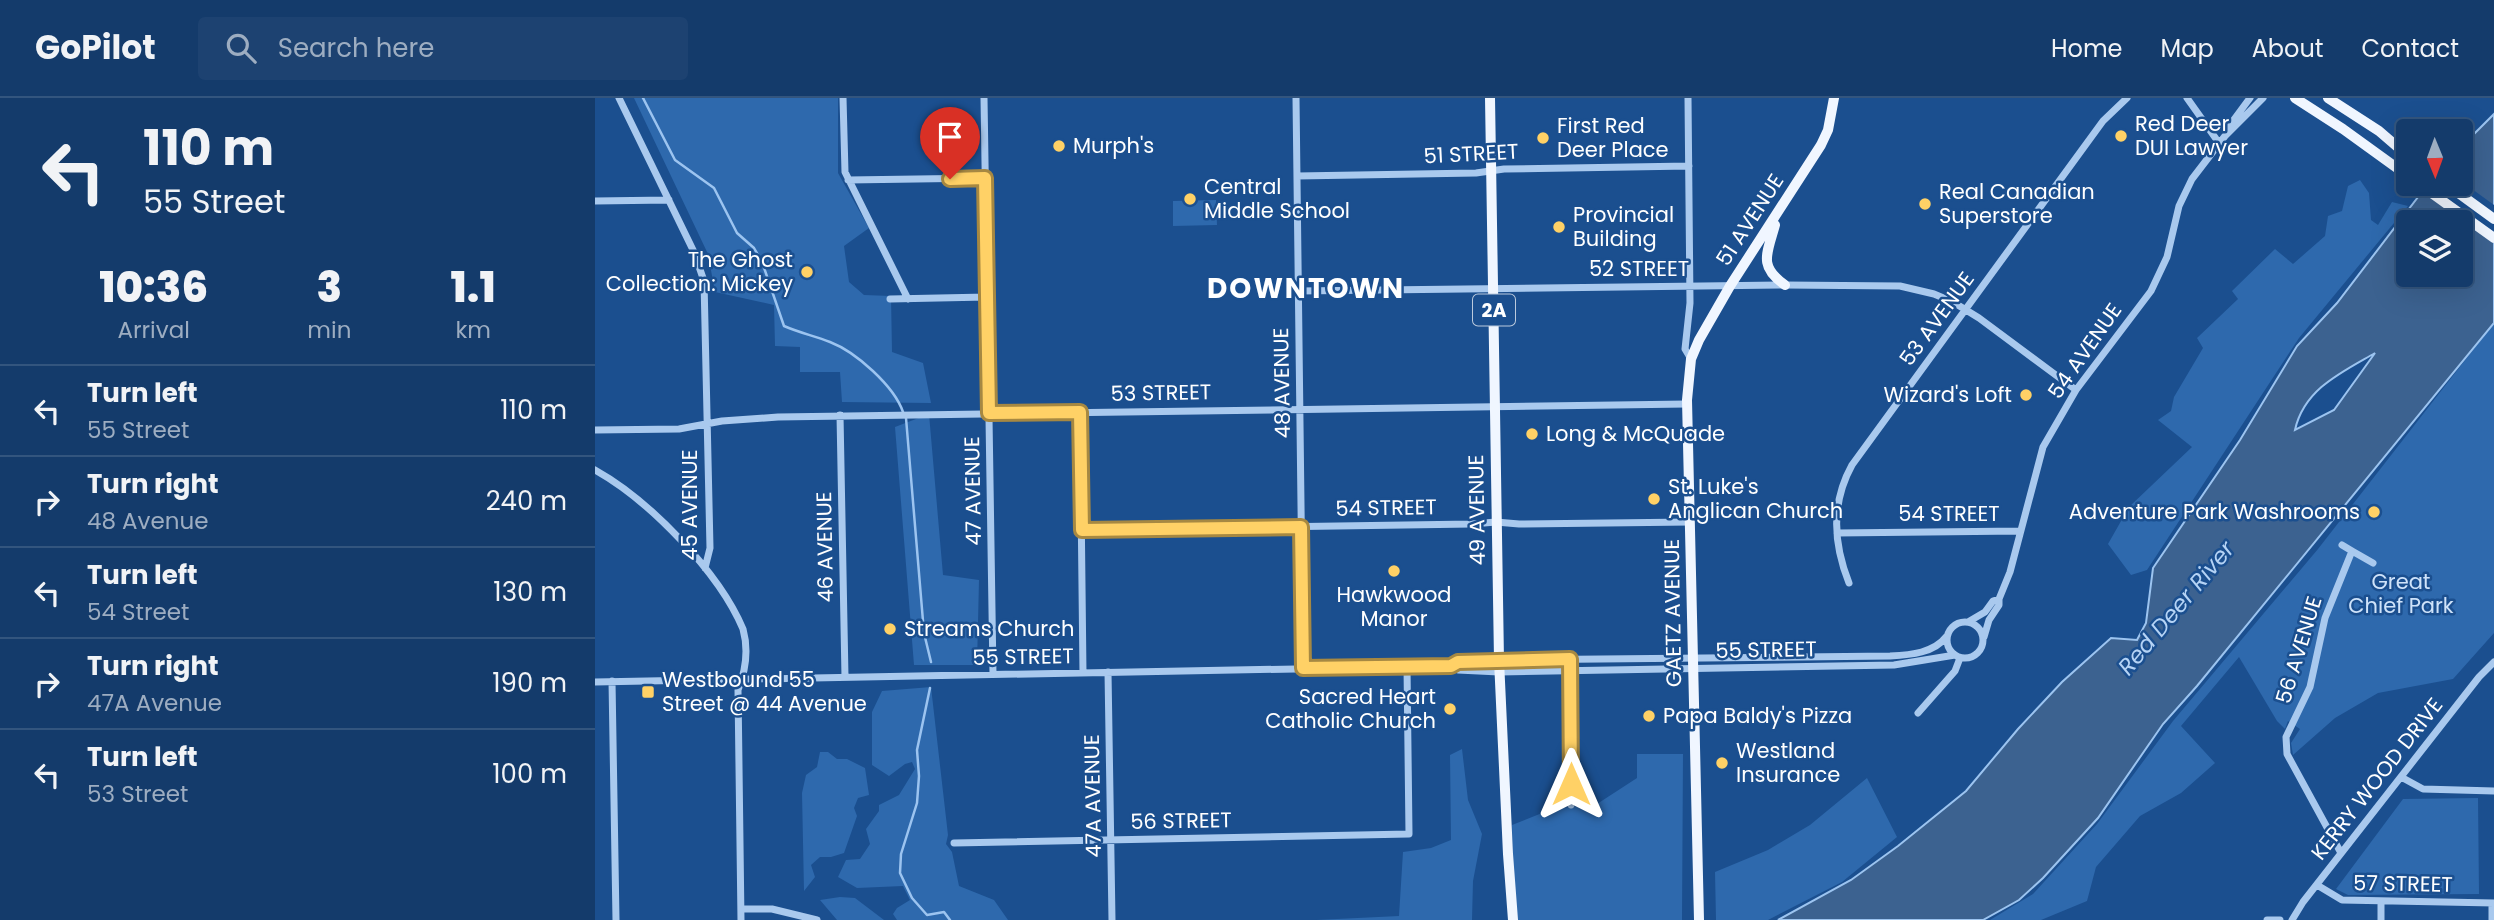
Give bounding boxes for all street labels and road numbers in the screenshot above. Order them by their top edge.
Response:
street label: 51 STREET [1423,137,1519,170]
street label: 51 AVENUE [1709,168,1790,271]
street label: 52 STREET [1589,254,1689,283]
street label: 53 AVENUE [1893,266,1981,372]
road number: 2A [1473,294,1515,326]
street label: 54 AVENUE [2041,297,2128,404]
street label: 48 AVENUE [1266,327,1297,439]
street label: 53 STREET [1110,377,1212,408]
street label: 47 AVENUE [957,436,988,546]
street label: 45 AVENUE [675,450,704,560]
street label: 49 AVENUE [1461,454,1492,566]
street label: 46 AVENUE [809,491,840,603]
street label: 54 STREET [1335,492,1437,523]
street label: 54 STREET [1898,499,2000,528]
street label: GAETZ AVENUE [1657,539,1688,687]
street label: 56 AVENUE [2268,593,2329,707]
street label: 55 STREET [1715,634,1817,665]
street label: 55 STREET [972,641,1074,672]
street label: KERRY WOOD DRIVE [2304,692,2449,866]
street label: 47A AVENUE [1077,734,1108,858]
street label: 56 STREET [1130,805,1232,836]
street label: 57 STREET [2353,868,2453,899]

